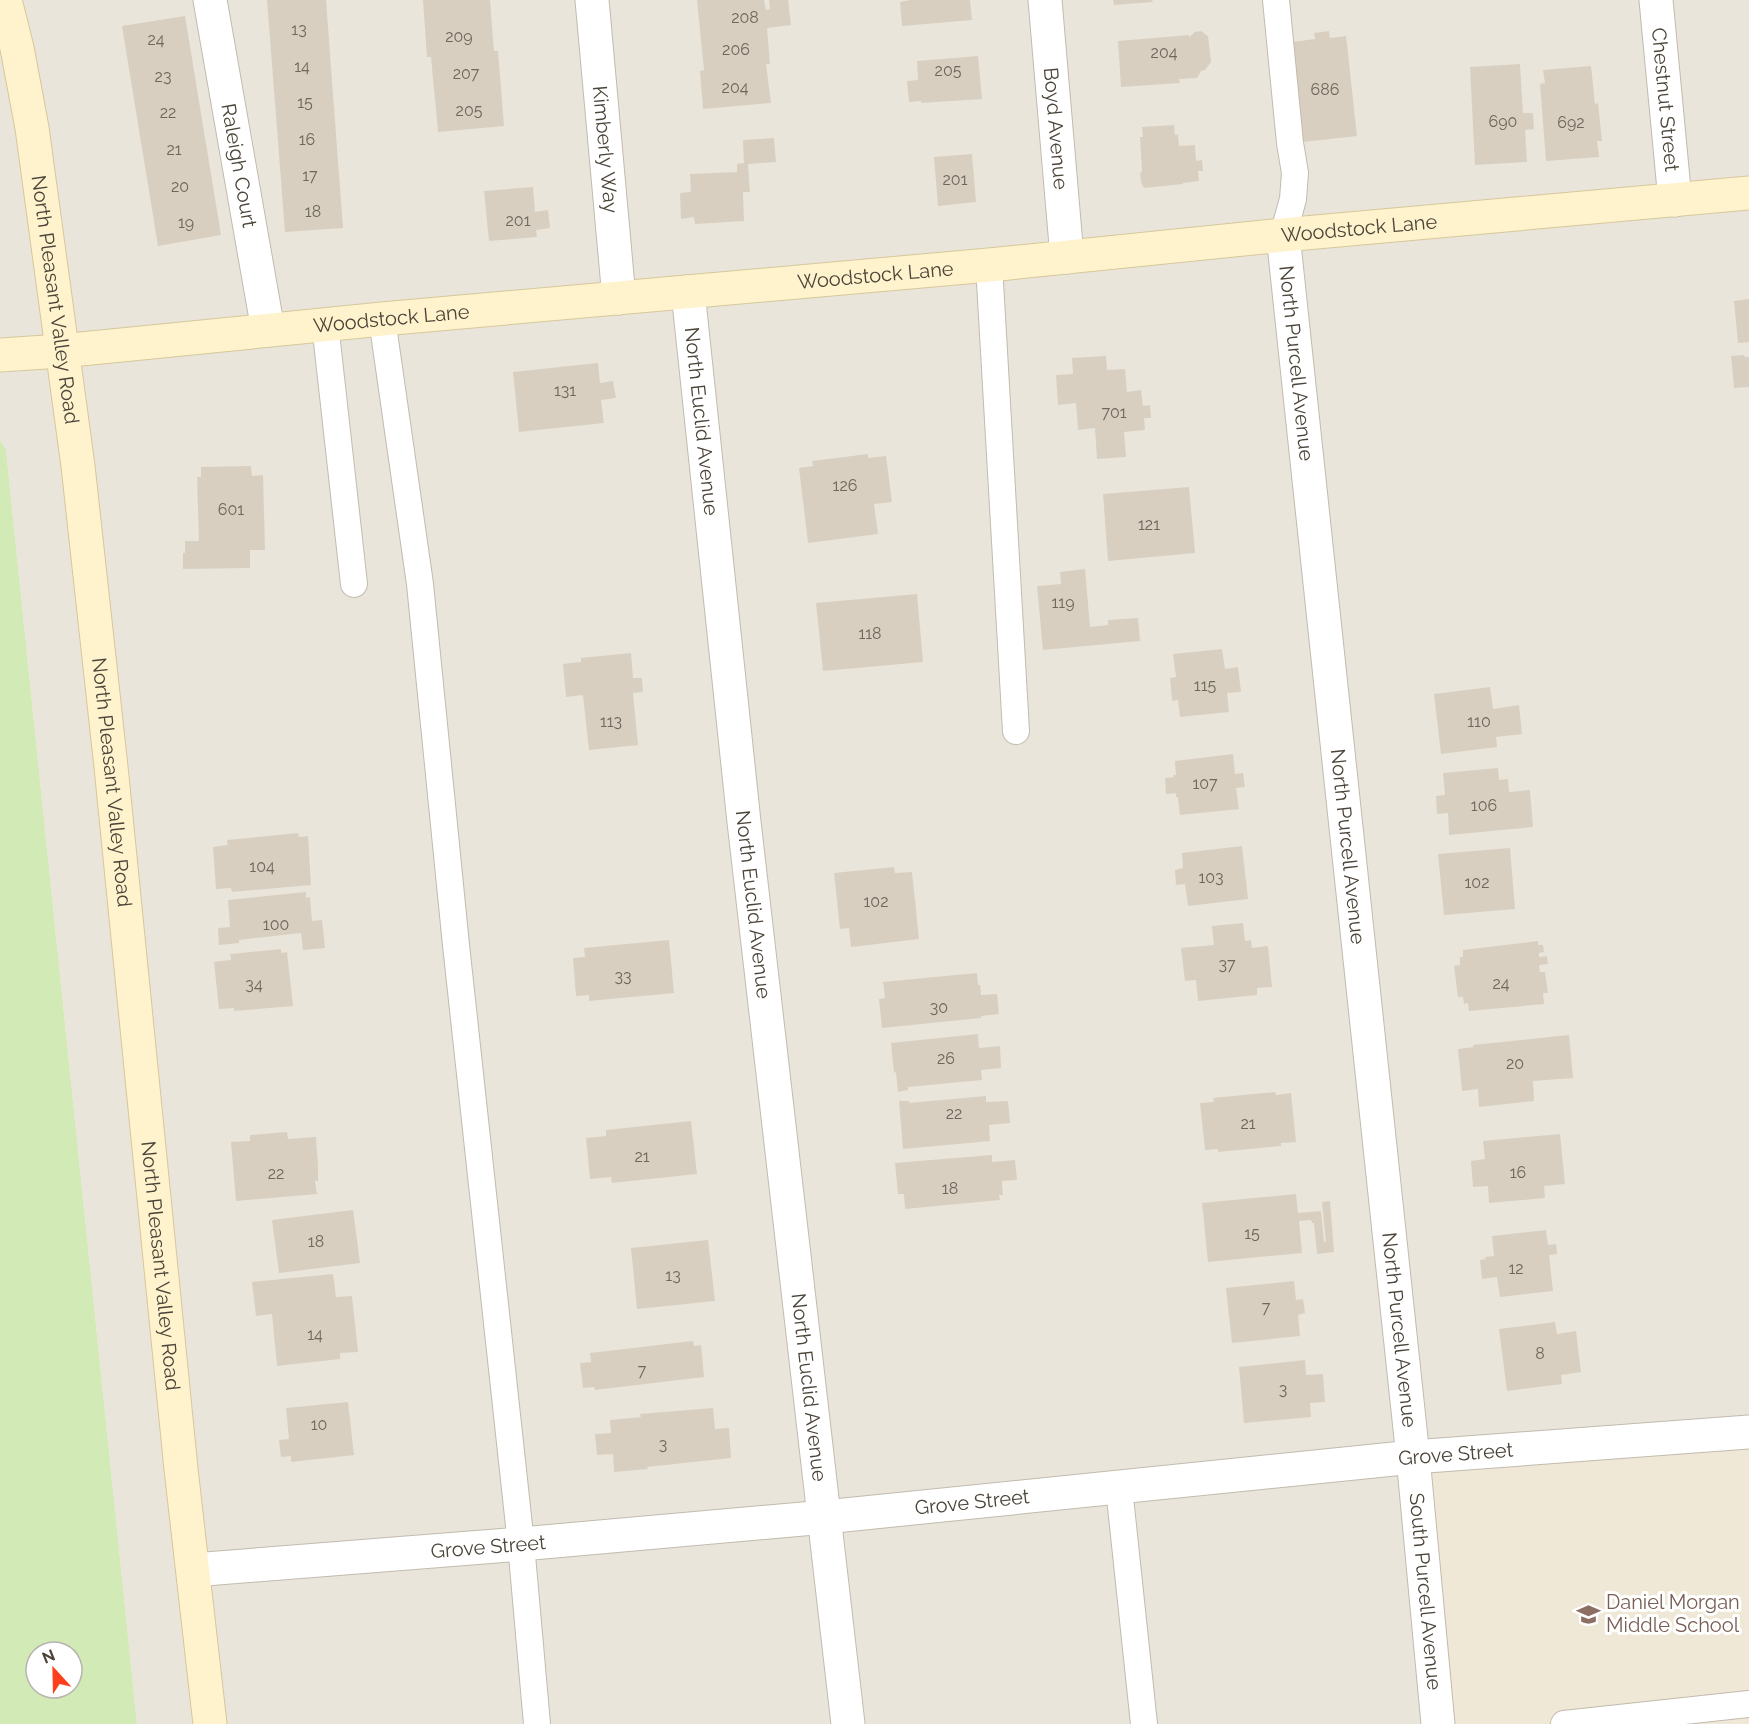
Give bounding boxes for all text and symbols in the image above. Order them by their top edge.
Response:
house number: 208 [731,8,759,27]
house number: 13 [291,20,307,39]
house number: 209 [445,27,473,46]
street label: Chestnut Street [1647,27,1684,173]
house number: 24 [147,30,165,49]
house number: 206 [722,40,750,59]
house number: 204 [1151,43,1178,62]
house number: 14 [294,57,310,76]
house number: 205 [935,61,962,80]
house number: 207 [453,64,480,83]
street label: Boyd Avenue [1039,66,1073,191]
house number: 23 [155,67,171,86]
house number: 204 [722,78,749,97]
house number: 686 [1311,80,1339,99]
street label: Kimberly Way [588,85,623,214]
house number: 15 [297,93,313,112]
street label: Raleigh Court [216,101,262,230]
house number: 205 [456,101,483,120]
house number: 22 [160,103,176,122]
house number: 690 [1489,112,1517,131]
house number: 692 [1557,113,1585,132]
house number: 16 [299,130,315,149]
house number: 21 [166,140,182,159]
house number: 17 [302,166,318,185]
house number: 201 [943,170,968,189]
street label: North Pleasant Valley Road [27,174,84,425]
house number: 20 [171,177,189,196]
house number: 18 [305,202,321,221]
street label: Woodstock Lane [1280,209,1438,247]
house number: 201 [506,211,531,230]
house number: 19 [178,213,194,232]
street label: Woodstock Lane [796,256,955,294]
street label: North Purcell Avenue [1274,264,1319,462]
street label: Woodstock Lane [312,299,471,338]
street label: North Euclid Avenue [680,326,724,517]
house number: 131 [554,381,576,400]
house number: 701 [1101,403,1127,422]
house number: 126 [833,476,857,495]
house number: 601 [218,500,244,519]
house number: 121 [1138,515,1160,534]
house number: 119 [1051,593,1075,612]
house number: 118 [858,624,882,643]
street label: North Pleasant Valley Road [87,656,137,908]
house number: 115 [1194,676,1216,695]
house number: 113 [600,712,622,731]
house number: 110 [1467,712,1491,731]
street label: North Purcell Avenue [1326,748,1370,946]
house number: 107 [1192,774,1218,793]
house number: 106 [1471,796,1497,815]
street label: North Euclid Avenue [731,809,776,1000]
house number: 104 [249,857,275,876]
house number: 103 [1198,868,1224,887]
house number: 102 [1465,873,1489,892]
house number: 102 [864,892,888,911]
house number: 100 [263,915,289,934]
house number: 37 [1218,955,1236,974]
house number: 33 [614,967,632,986]
house number: 24 [1492,974,1510,993]
house number: 34 [245,975,263,994]
house number: 30 [930,998,948,1017]
house number: 26 [937,1049,955,1068]
house number: 20 [1506,1054,1524,1073]
house number: 22 [946,1104,962,1123]
house number: 21 [1240,1114,1256,1133]
street label: North Pleasant Valley Road [136,1140,185,1392]
house number: 21 [634,1147,650,1166]
house number: 16 [1510,1163,1526,1182]
house number: 22 [268,1164,284,1183]
house number: 18 [942,1179,958,1198]
house number: 15 [1244,1224,1260,1243]
street label: North Purcell Avenue [1377,1231,1422,1429]
house number: 18 [308,1232,324,1251]
house number: 12 [1508,1259,1524,1278]
house number: 13 [665,1266,681,1285]
street label: North Euclid Avenue [786,1292,832,1483]
house number: 7 [1262,1298,1271,1317]
house number: 14 [307,1325,323,1344]
house number: 8 [1535,1344,1545,1363]
house number: 7 [638,1361,647,1380]
house number: 3 [1279,1380,1287,1399]
house number: 10 [311,1415,327,1434]
house number: 3 [659,1435,667,1454]
street label: Grove Street [1397,1438,1514,1470]
street label: Grove Street [913,1484,1031,1520]
street label: South Purcell Avenue [1404,1492,1447,1692]
street label: Grove Street [430,1530,547,1563]
place label: Daniel Morgan Middle School [1606,1590,1740,1637]
school or university icon: Daniel Morgan Middle School [1575,1601,1601,1627]
north arrow [24,1640,84,1700]
text: N [39,1645,58,1668]

